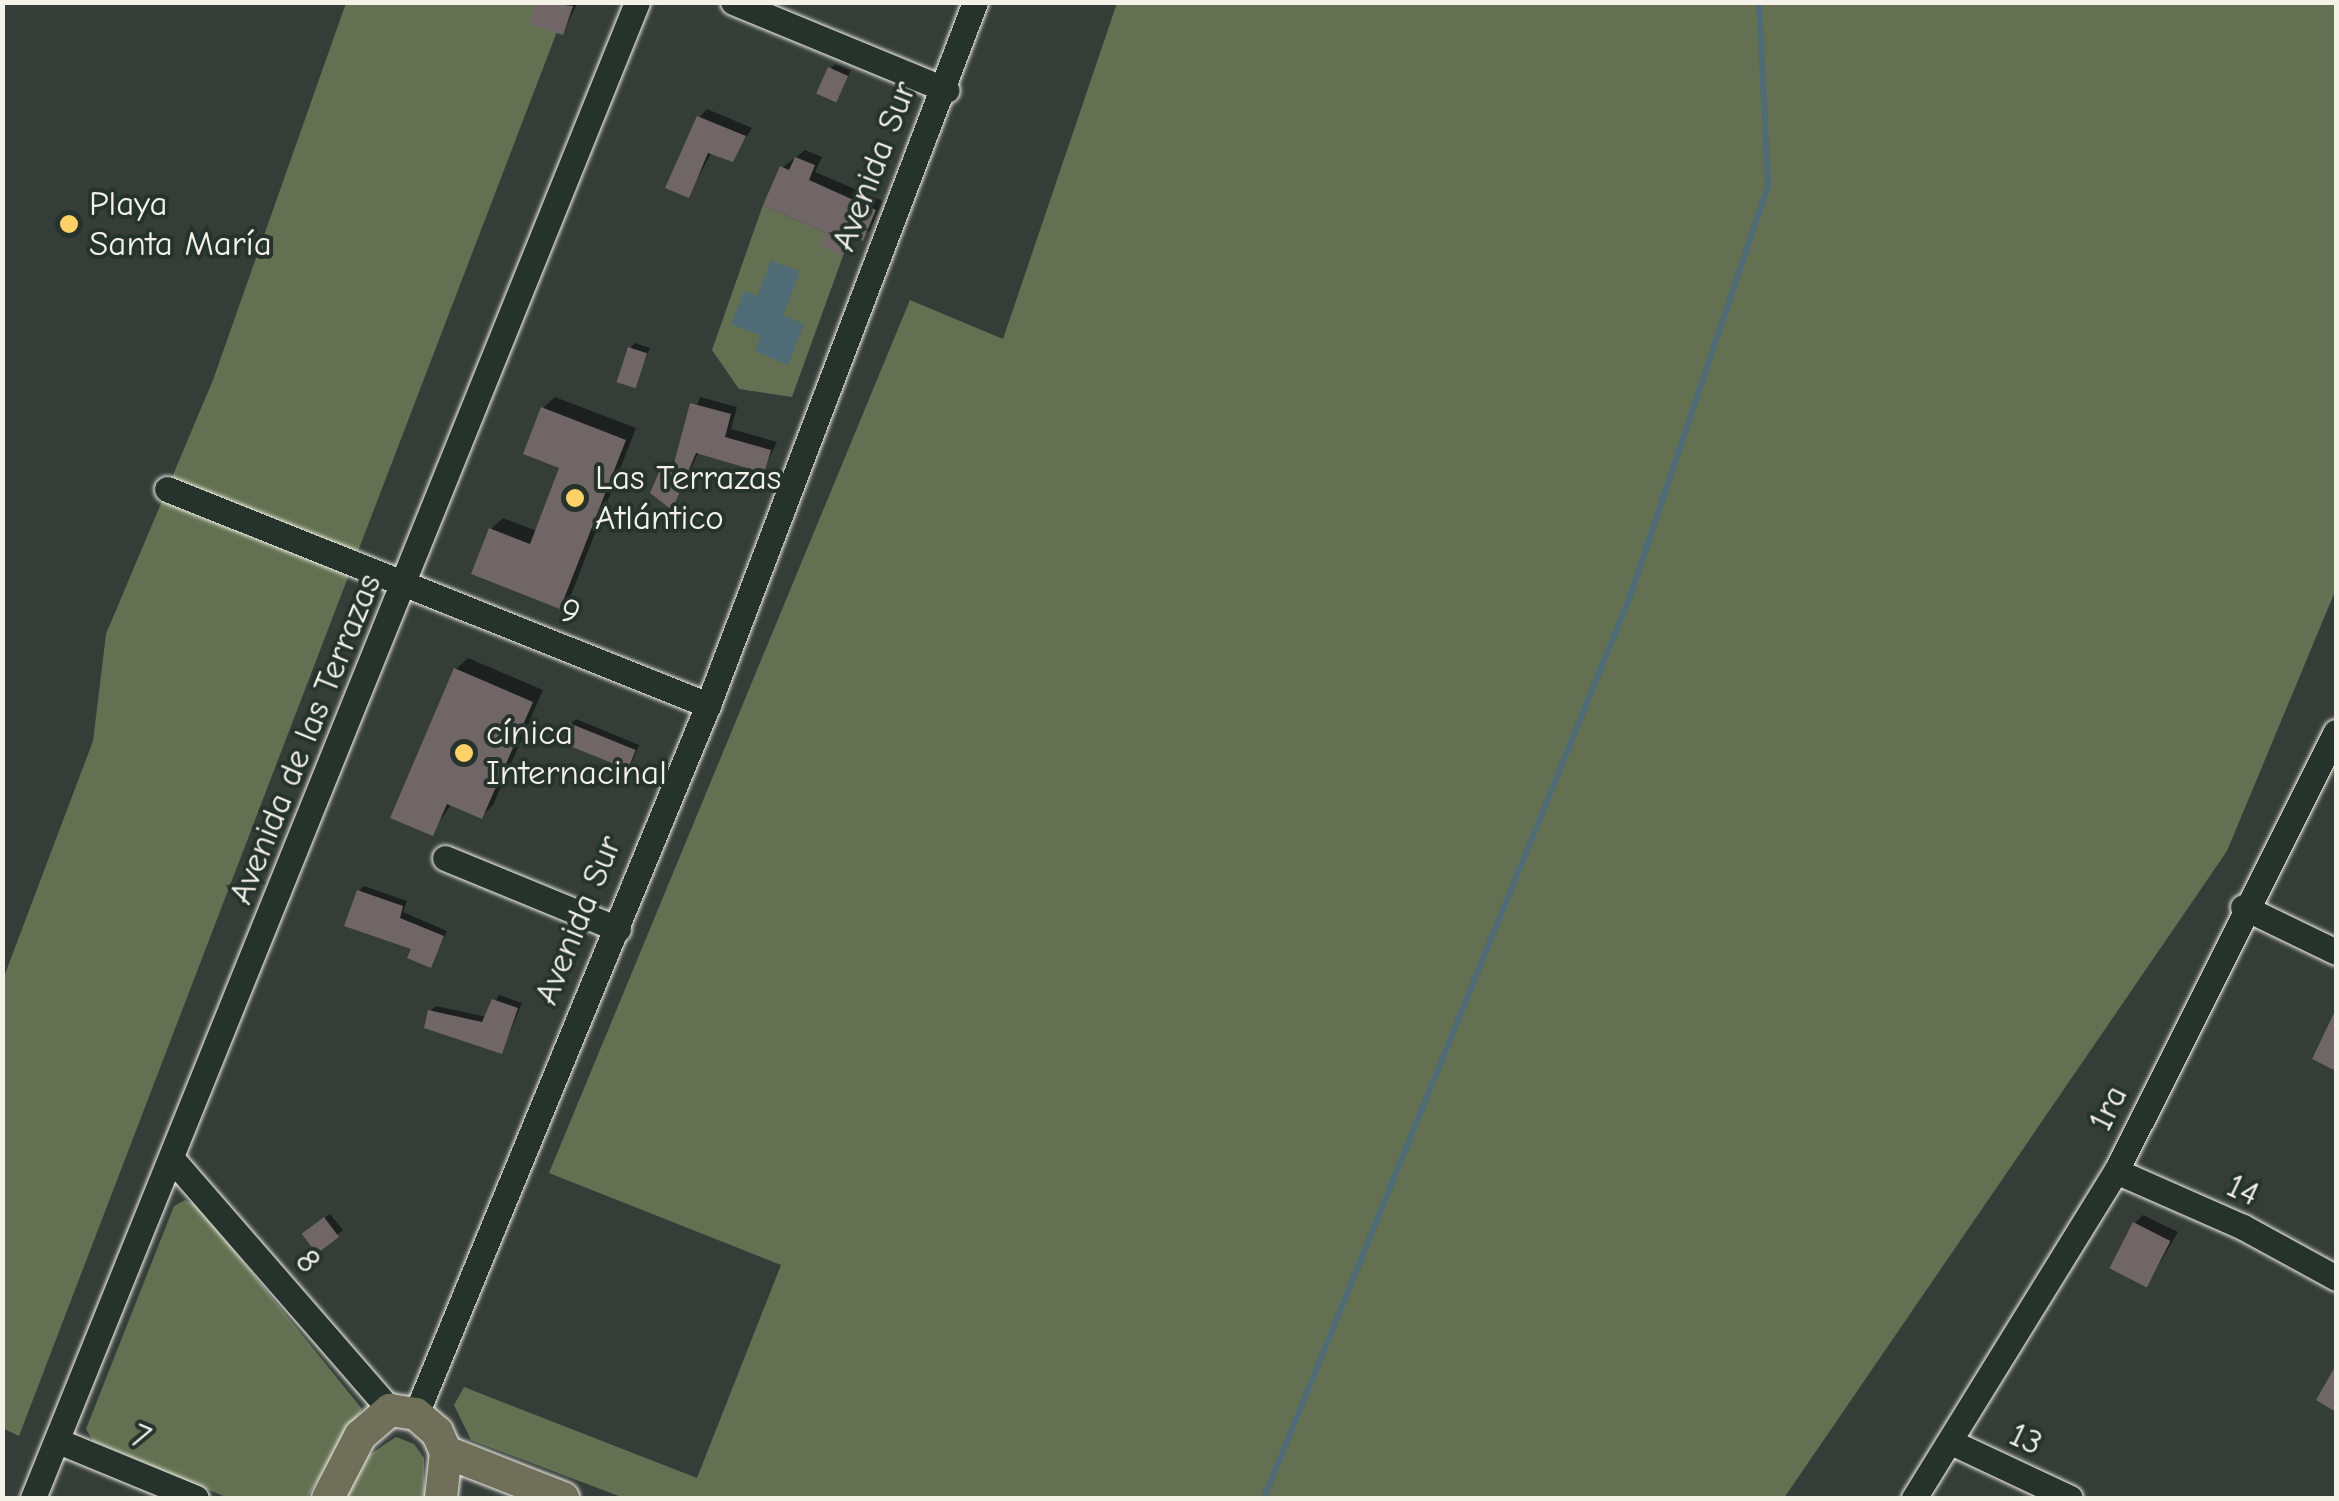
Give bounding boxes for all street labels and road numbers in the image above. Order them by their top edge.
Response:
street label: Avenida Sur [822,75,926,257]
street label: Avenida de las Terrazas [220,568,390,910]
street label: 9 [554,589,586,635]
street label: Avenida Sur [525,829,631,1011]
street label: 1ra [2079,1079,2137,1137]
street label: 14 [2220,1164,2266,1216]
street label: 8 [286,1240,330,1282]
street label: 13 [2003,1413,2049,1465]
street label: 7 [125,1414,157,1460]

